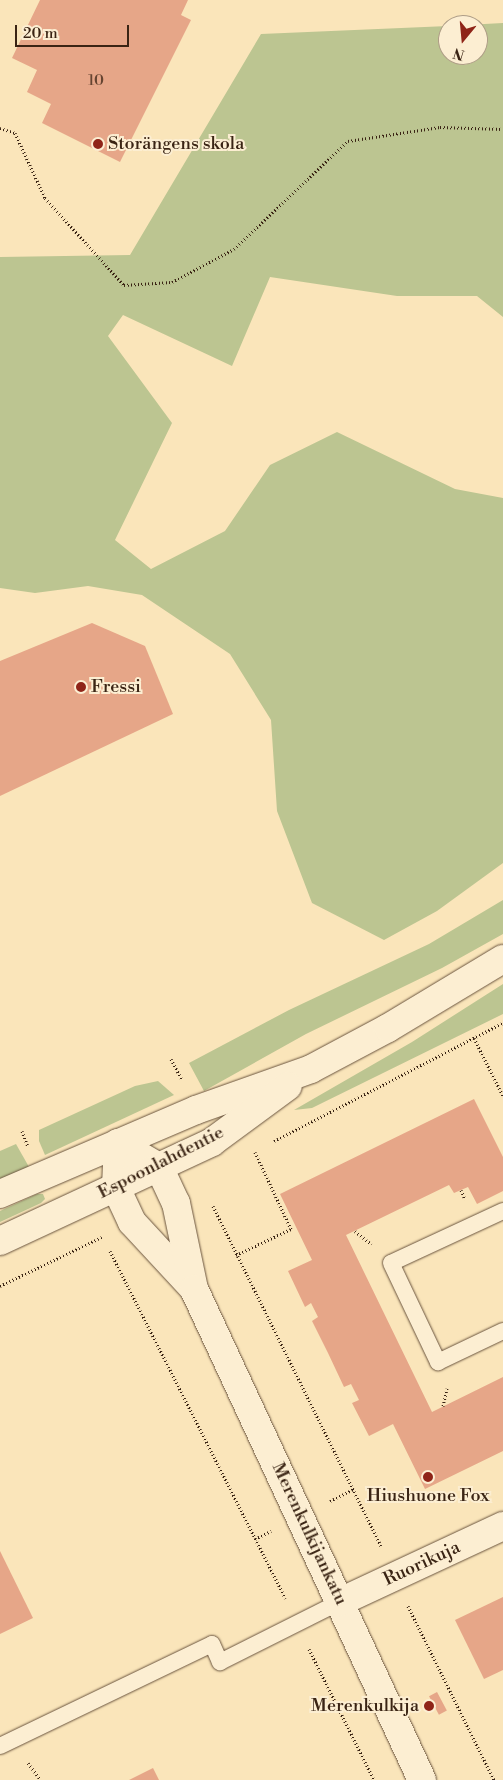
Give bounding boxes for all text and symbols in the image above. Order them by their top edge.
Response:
scale bar [18,15,131,47]
north arrow [438,15,488,65]
text: 20 m [23,24,58,43]
text: N [451,43,467,64]
house number: 10 [88,72,104,90]
place label: Storängens skola [108,133,244,155]
marker: Storängens skola [92,138,104,150]
place label: Fressi [91,676,141,698]
marker: Fressi [75,681,87,693]
street label: Espoonlahdentie [94,1122,228,1204]
street label: Merenkulkijankatu [267,1459,351,1609]
marker: Hiushuone Fox [422,1471,434,1483]
place label: Hiushuone Fox [367,1485,489,1507]
street label: Ruorikuja [380,1537,464,1591]
place label: Merenkulkija [311,1695,419,1717]
marker: Merenkulkija [423,1700,435,1712]

